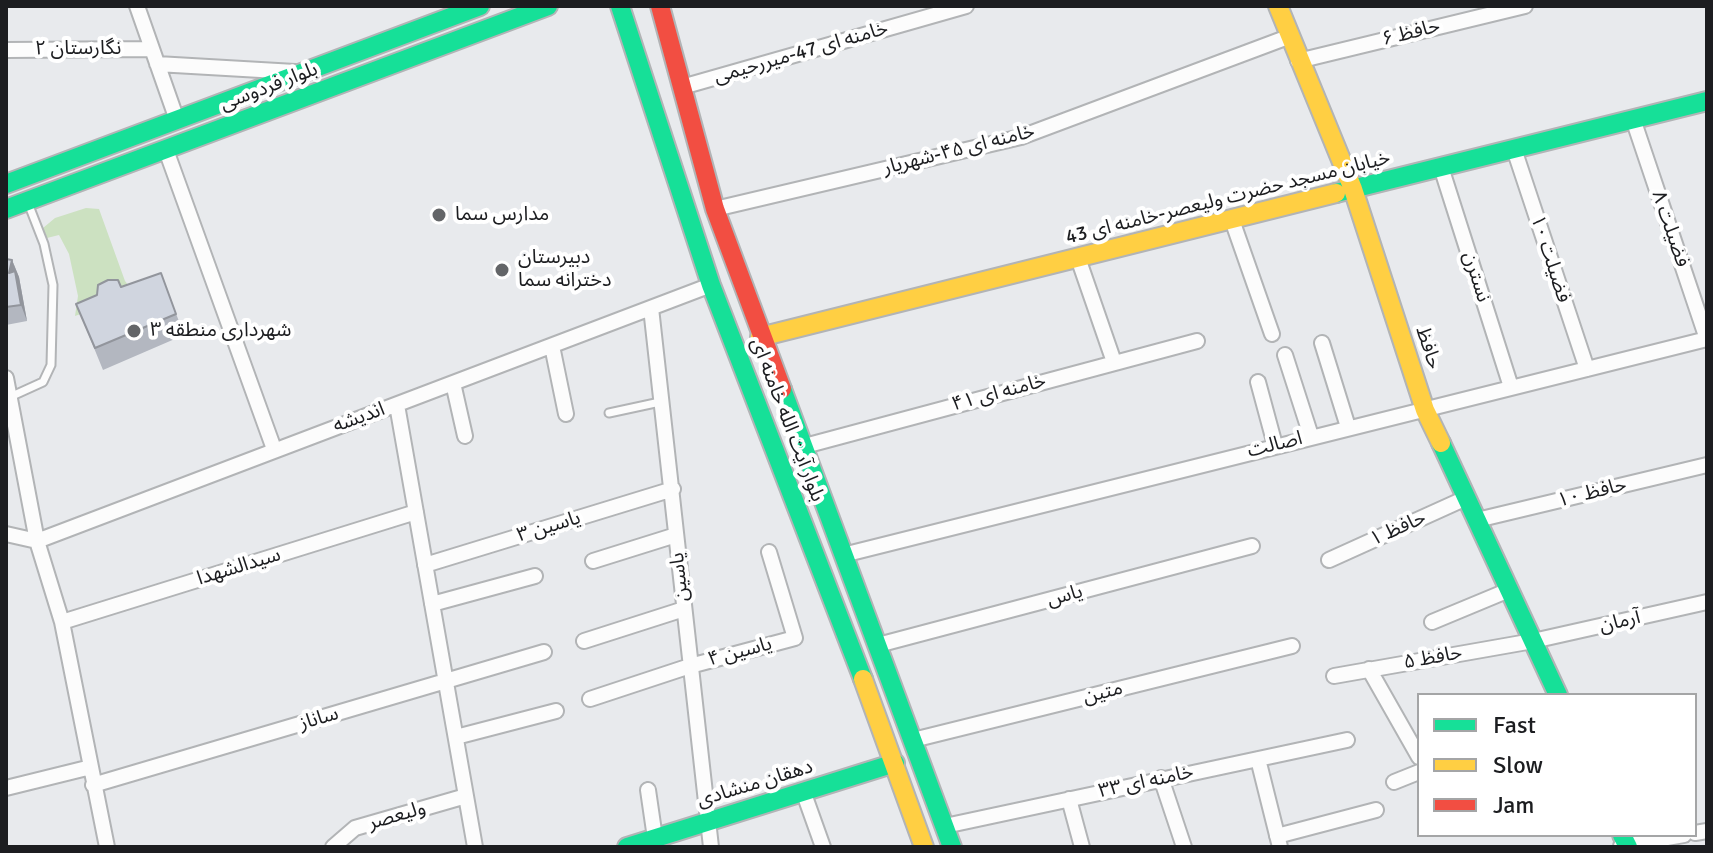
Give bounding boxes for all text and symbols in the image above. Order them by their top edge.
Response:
street label: حافظ ۶ [1379,14,1443,52]
street label: خامنه ای 47-میررحیمی [711,17,891,89]
street label: نگارستان ۲ [35,37,121,61]
street label: بلوار فردوسی [217,57,321,117]
street label: خامنه ای ۴۵-شهریار [881,120,1037,180]
street label: خیابان مسجد حضرت ولیعصر-خامنه ای 43 [1063,146,1393,250]
street label: فضیلت ۸ [1646,188,1694,270]
place label: مدارس سما [455,203,549,227]
marker: مدارس سما [430,206,448,224]
street label: فضیلت ۱۰ [1525,212,1575,306]
place label: دبیرستان دخترانه سما [518,246,612,293]
street label: نسترن [1457,249,1495,305]
marker: دبیرستان دخترانه سما [493,261,511,279]
place label: شهرداری منطقه ۳ [150,319,291,343]
marker: شهرداری منطقه ۳ [125,322,143,340]
street label: حافظ [1410,324,1446,372]
street label: بلوار آیت الله خامنه ای [745,335,829,505]
street label: خامنه ای ۴۱ [949,369,1049,417]
street label: اندیشه [330,398,388,438]
street label: اصالت [1245,427,1305,463]
street label: حافظ ۱۰ [1555,473,1629,513]
street label: یاسین ۳ [514,506,584,548]
street label: حافظ ۱ [1366,506,1430,552]
street label: سیدالشهدا [194,543,284,591]
street label: یاسین [665,551,695,603]
street label: یاس [1045,580,1085,612]
street label: آرمان [1597,606,1643,638]
street label: یاسین ۴ [705,632,775,672]
street label: حافظ ۵ [1402,641,1464,675]
street label: متین [1081,677,1125,709]
legend [1417,693,1697,837]
street label: ساناز [296,702,342,736]
text: Fast [1493,710,1536,740]
text: Slow [1493,750,1543,780]
street label: دهقان منشادی [694,755,816,813]
street label: خامنه ای ۳۳ [1096,760,1196,804]
text: Jam [1493,790,1534,820]
street label: ولیعصر [365,796,429,836]

